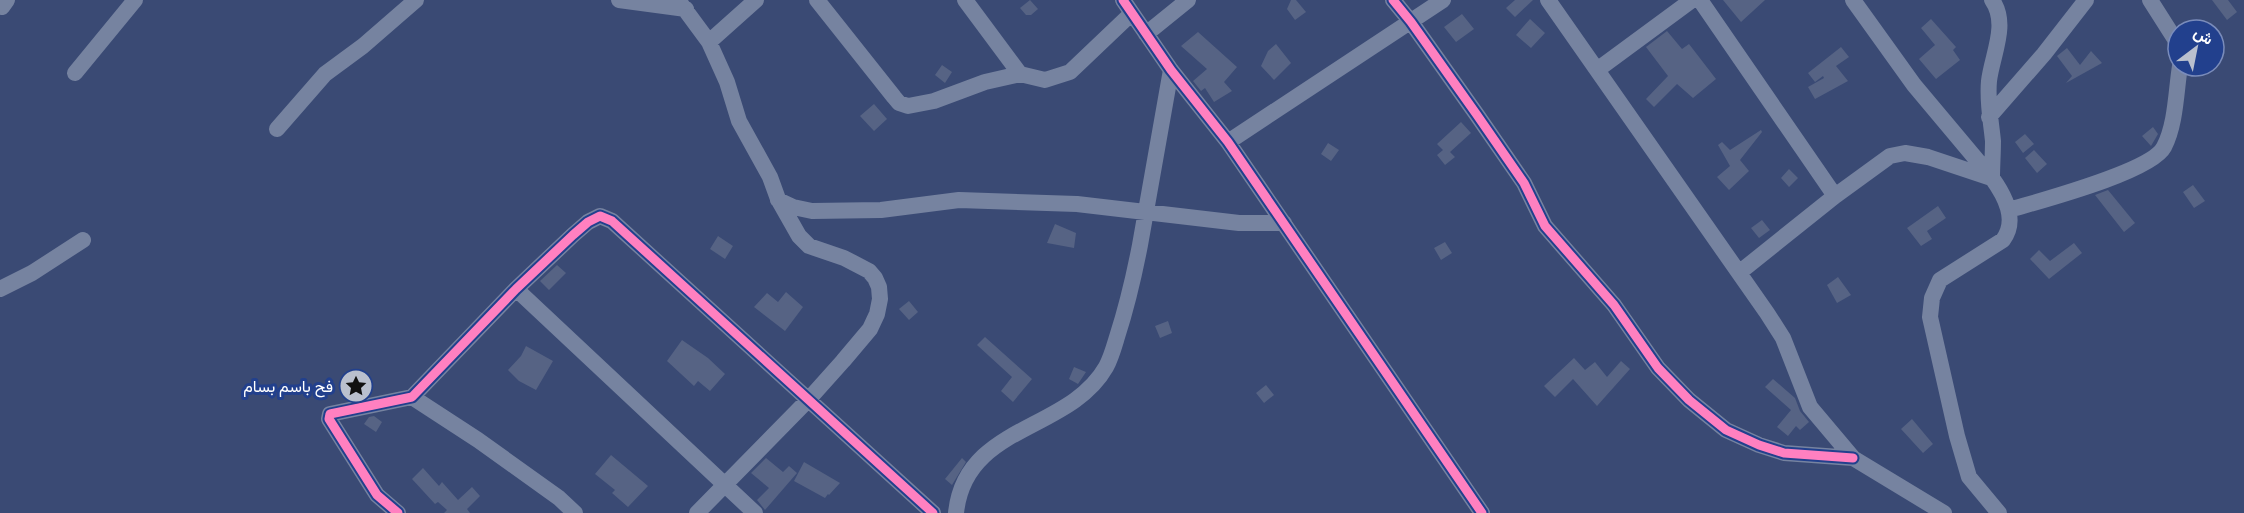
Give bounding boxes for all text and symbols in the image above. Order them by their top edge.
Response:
north arrow [2166,18,2226,78]
text: ش [2190,23,2217,49]
place icon: فح باسم بسام [338,368,374,404]
place label: فح باسم بسام [243,377,333,398]

